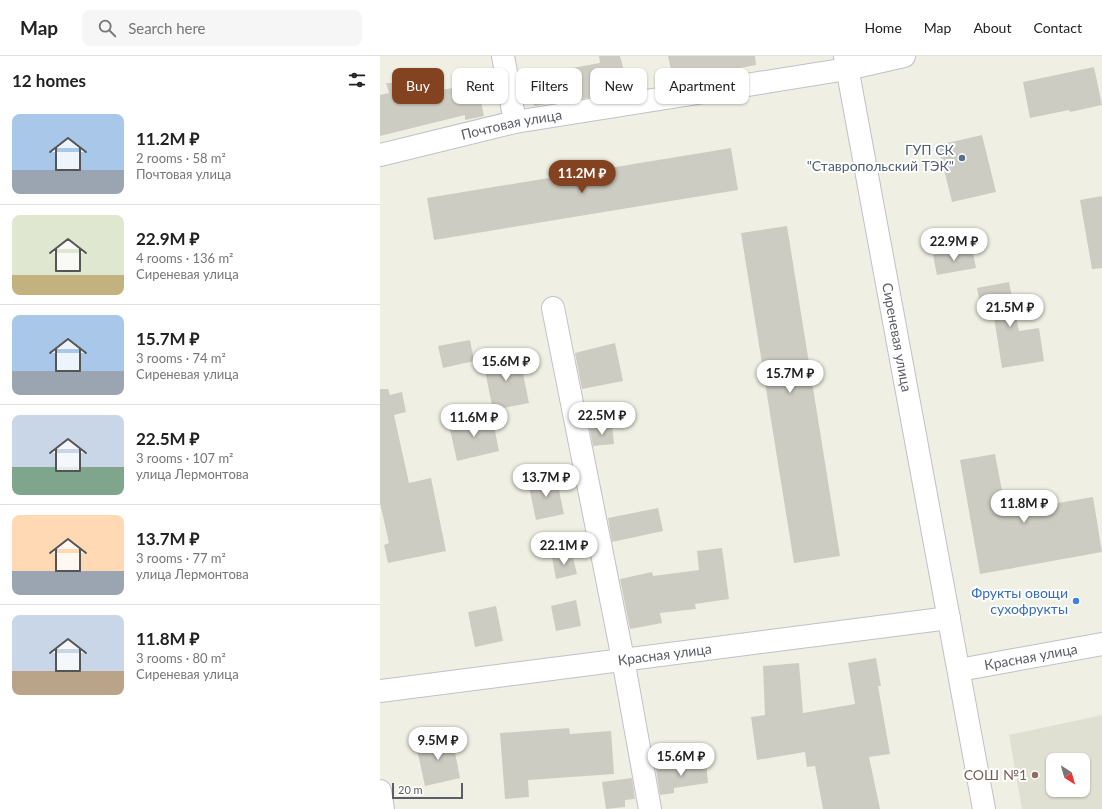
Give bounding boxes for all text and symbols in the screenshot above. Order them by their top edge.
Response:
search box [82,10,362,46]
text: Map [20,16,58,39]
icon: search [96,17,118,39]
text: Search here [128,19,206,37]
text: Home [864,19,902,36]
text: Map [924,19,951,36]
text: About [973,19,1011,36]
text: Contact [1033,19,1082,36]
chip: Buy [392,68,444,104]
chip: Rent [452,68,508,104]
chip: Filters [516,68,582,104]
chip: New [590,68,647,104]
chip: Apartment [655,68,749,104]
icon: filters [346,69,368,91]
text: 12 homes [12,70,86,91]
street label: Почтовая улица [459,106,563,143]
text: 11.2M ₽ [136,128,200,149]
icon: home [44,130,92,178]
place label: ГУП СК "Ставропольский ТЭК" [807,141,955,174]
text: 2 rooms · 58 m² [136,150,226,166]
marker: ГУП СК "Ставропольский ТЭК" [957,153,967,163]
pin: 11.2M ₽ [545,160,619,194]
text: 11.2M ₽ [558,165,606,181]
text: Почтовая улица [136,166,231,182]
text: 22.9M ₽ [136,228,200,249]
pin: 22.9M ₽ [917,228,991,262]
icon: home [44,231,92,279]
text: 22.9M ₽ [930,233,978,249]
text: 4 rooms · 136 m² [136,250,233,266]
text: Сиреневая улица [136,266,239,282]
street label: Сиреневая улица [879,281,916,393]
pin: 21.5M ₽ [973,294,1047,328]
text: 21.5M ₽ [986,299,1034,315]
text: 15.7M ₽ [136,328,200,349]
icon: home [44,331,92,379]
pin: 15.6M ₽ [469,348,543,382]
text: 3 rooms · 74 m² [136,350,226,366]
text: 15.6M ₽ [482,353,530,369]
pin: 15.7M ₽ [753,360,827,394]
text: 15.7M ₽ [766,365,814,381]
text: Сиреневая улица [136,366,239,382]
pin: 22.5M ₽ [565,402,639,436]
pin: 11.6M ₽ [437,404,511,438]
text: 22.5M ₽ [578,407,626,423]
text: 11.6M ₽ [450,409,498,425]
text: 22.5M ₽ [136,428,200,449]
icon: home [44,431,92,479]
text: 3 rooms · 107 m² [136,450,233,466]
pin: 13.7M ₽ [509,464,583,498]
text: улица Лермонтова [136,466,249,482]
text: 13.7M ₽ [522,469,570,485]
pin: 11.8M ₽ [987,490,1061,524]
text: 11.8M ₽ [1000,495,1048,511]
text: 13.7M ₽ [136,528,200,549]
icon: home [44,531,92,579]
pin: 22.1M ₽ [527,532,601,566]
text: 22.1M ₽ [540,537,588,553]
text: 3 rooms · 77 m² [136,550,226,566]
text: улица Лермонтова [136,566,249,582]
place label: Фрукты овощи сухофрукты [971,584,1068,617]
marker: Фрукты овощи сухофрукты [1071,596,1081,606]
text: 11.8M ₽ [136,628,200,649]
icon: home [44,631,92,679]
street label: Красная улица [617,640,713,668]
street label: Красная улица [983,640,1079,673]
text: 3 rooms · 80 m² [136,650,226,666]
text: Сиреневая улица [136,666,239,682]
pin: 9.5M ₽ [405,727,471,761]
text: 9.5M ₽ [417,732,459,748]
pin: 15.6M ₽ [644,743,718,777]
text: 15.6M ₽ [657,748,705,764]
north arrow [1046,753,1090,797]
map controls [1046,753,1090,797]
place label: СОШ №1 [964,766,1027,783]
marker: СОШ №1 [1030,770,1040,780]
scale bar [392,781,463,800]
text: 20 m [398,783,423,796]

